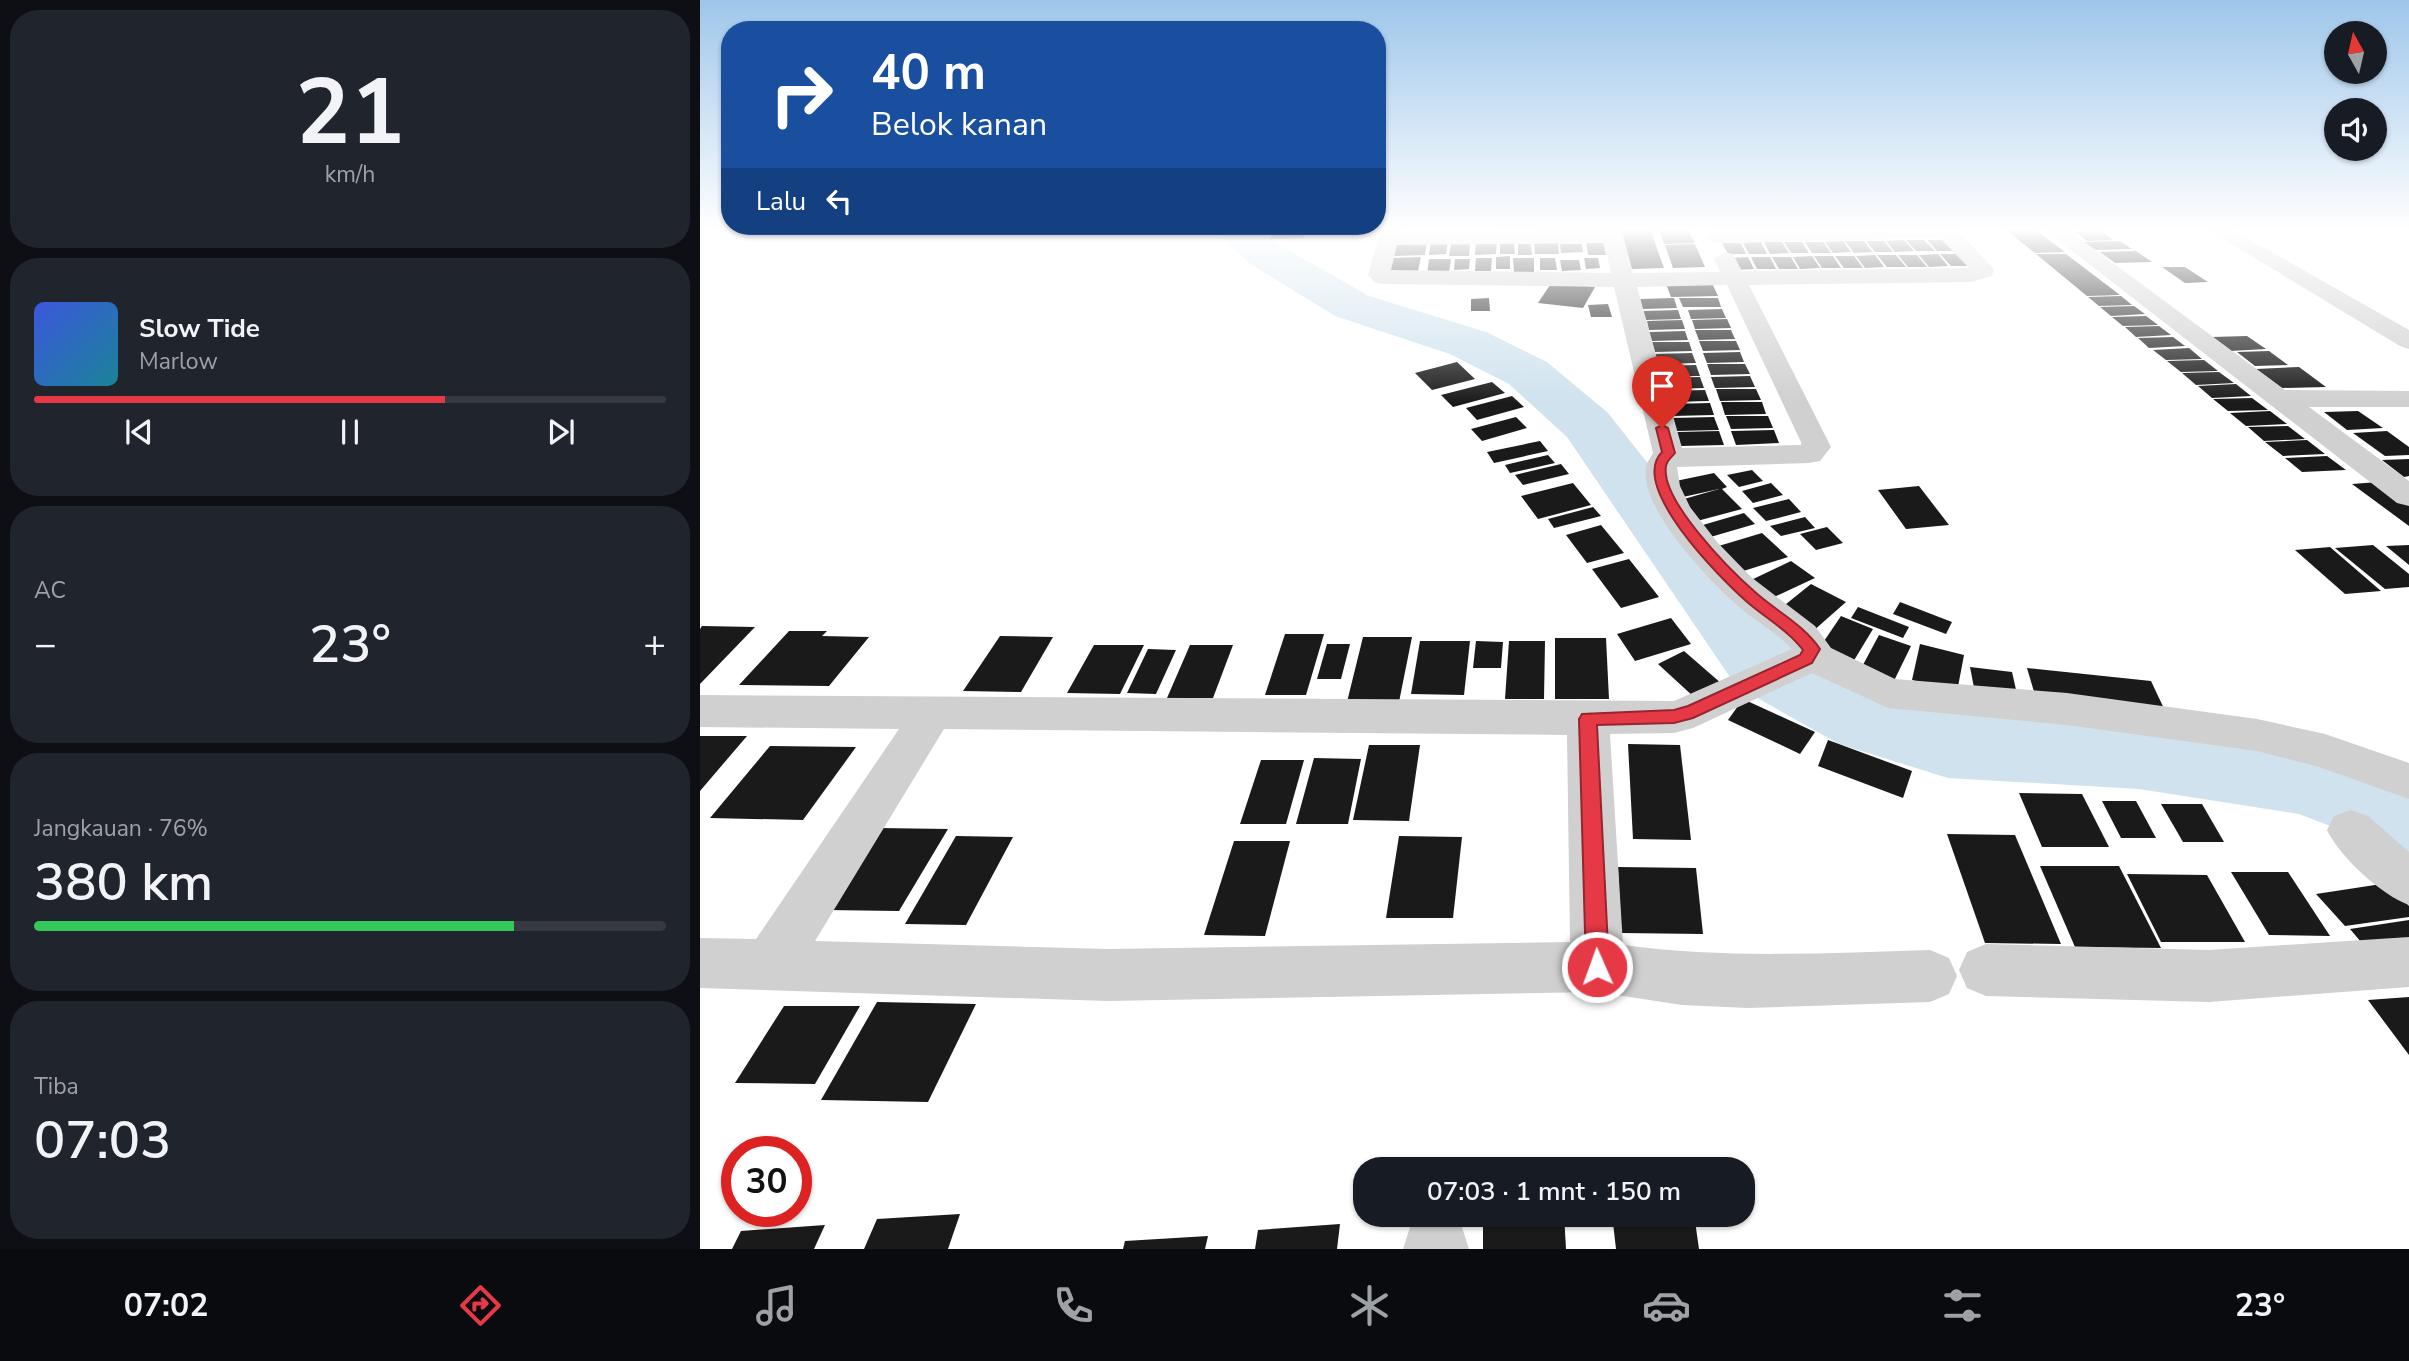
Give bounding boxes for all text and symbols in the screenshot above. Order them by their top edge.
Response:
north arrow [2324,21,2387,84]
map controls [2324,21,2387,161]
text: 40 m [871,39,986,106]
icon: right [756,49,847,140]
text: 21 [295,51,405,175]
button: sound [2324,98,2387,161]
text: Belok kanan [871,103,1047,146]
text: km/h [325,159,375,190]
icon: left [820,182,858,220]
text: Lalu [756,184,806,219]
text: Slow Tide [139,311,260,346]
text: Marlow [139,346,218,377]
pin [1632,356,1692,428]
icon: arrive [1643,367,1681,405]
icon: previous [120,413,158,451]
icon: pause [331,413,369,451]
icon: next [542,413,580,451]
text: AC [34,575,66,606]
text: 23° [309,609,391,680]
text: − [34,619,57,670]
text: + [643,619,666,670]
text: Jangkauan · 76% [34,813,208,844]
text: 380 km [34,847,213,918]
position arrow [1560,930,1634,1004]
text: Tiba [34,1071,79,1102]
text: 07:03 [34,1105,171,1176]
speed limit sign: 30 [721,1136,812,1227]
text: 07:03 · 1 mnt · 150 m [1427,1174,1681,1209]
icon: directions [456,1281,505,1330]
icon: music [752,1281,801,1330]
icon: phone [1049,1281,1098,1330]
icon: climate [1345,1281,1394,1330]
icon: car [1642,1281,1691,1330]
icon: filters [1938,1281,1987,1330]
text: 07:02 [124,1284,208,1327]
text: 23° [2235,1284,2285,1327]

